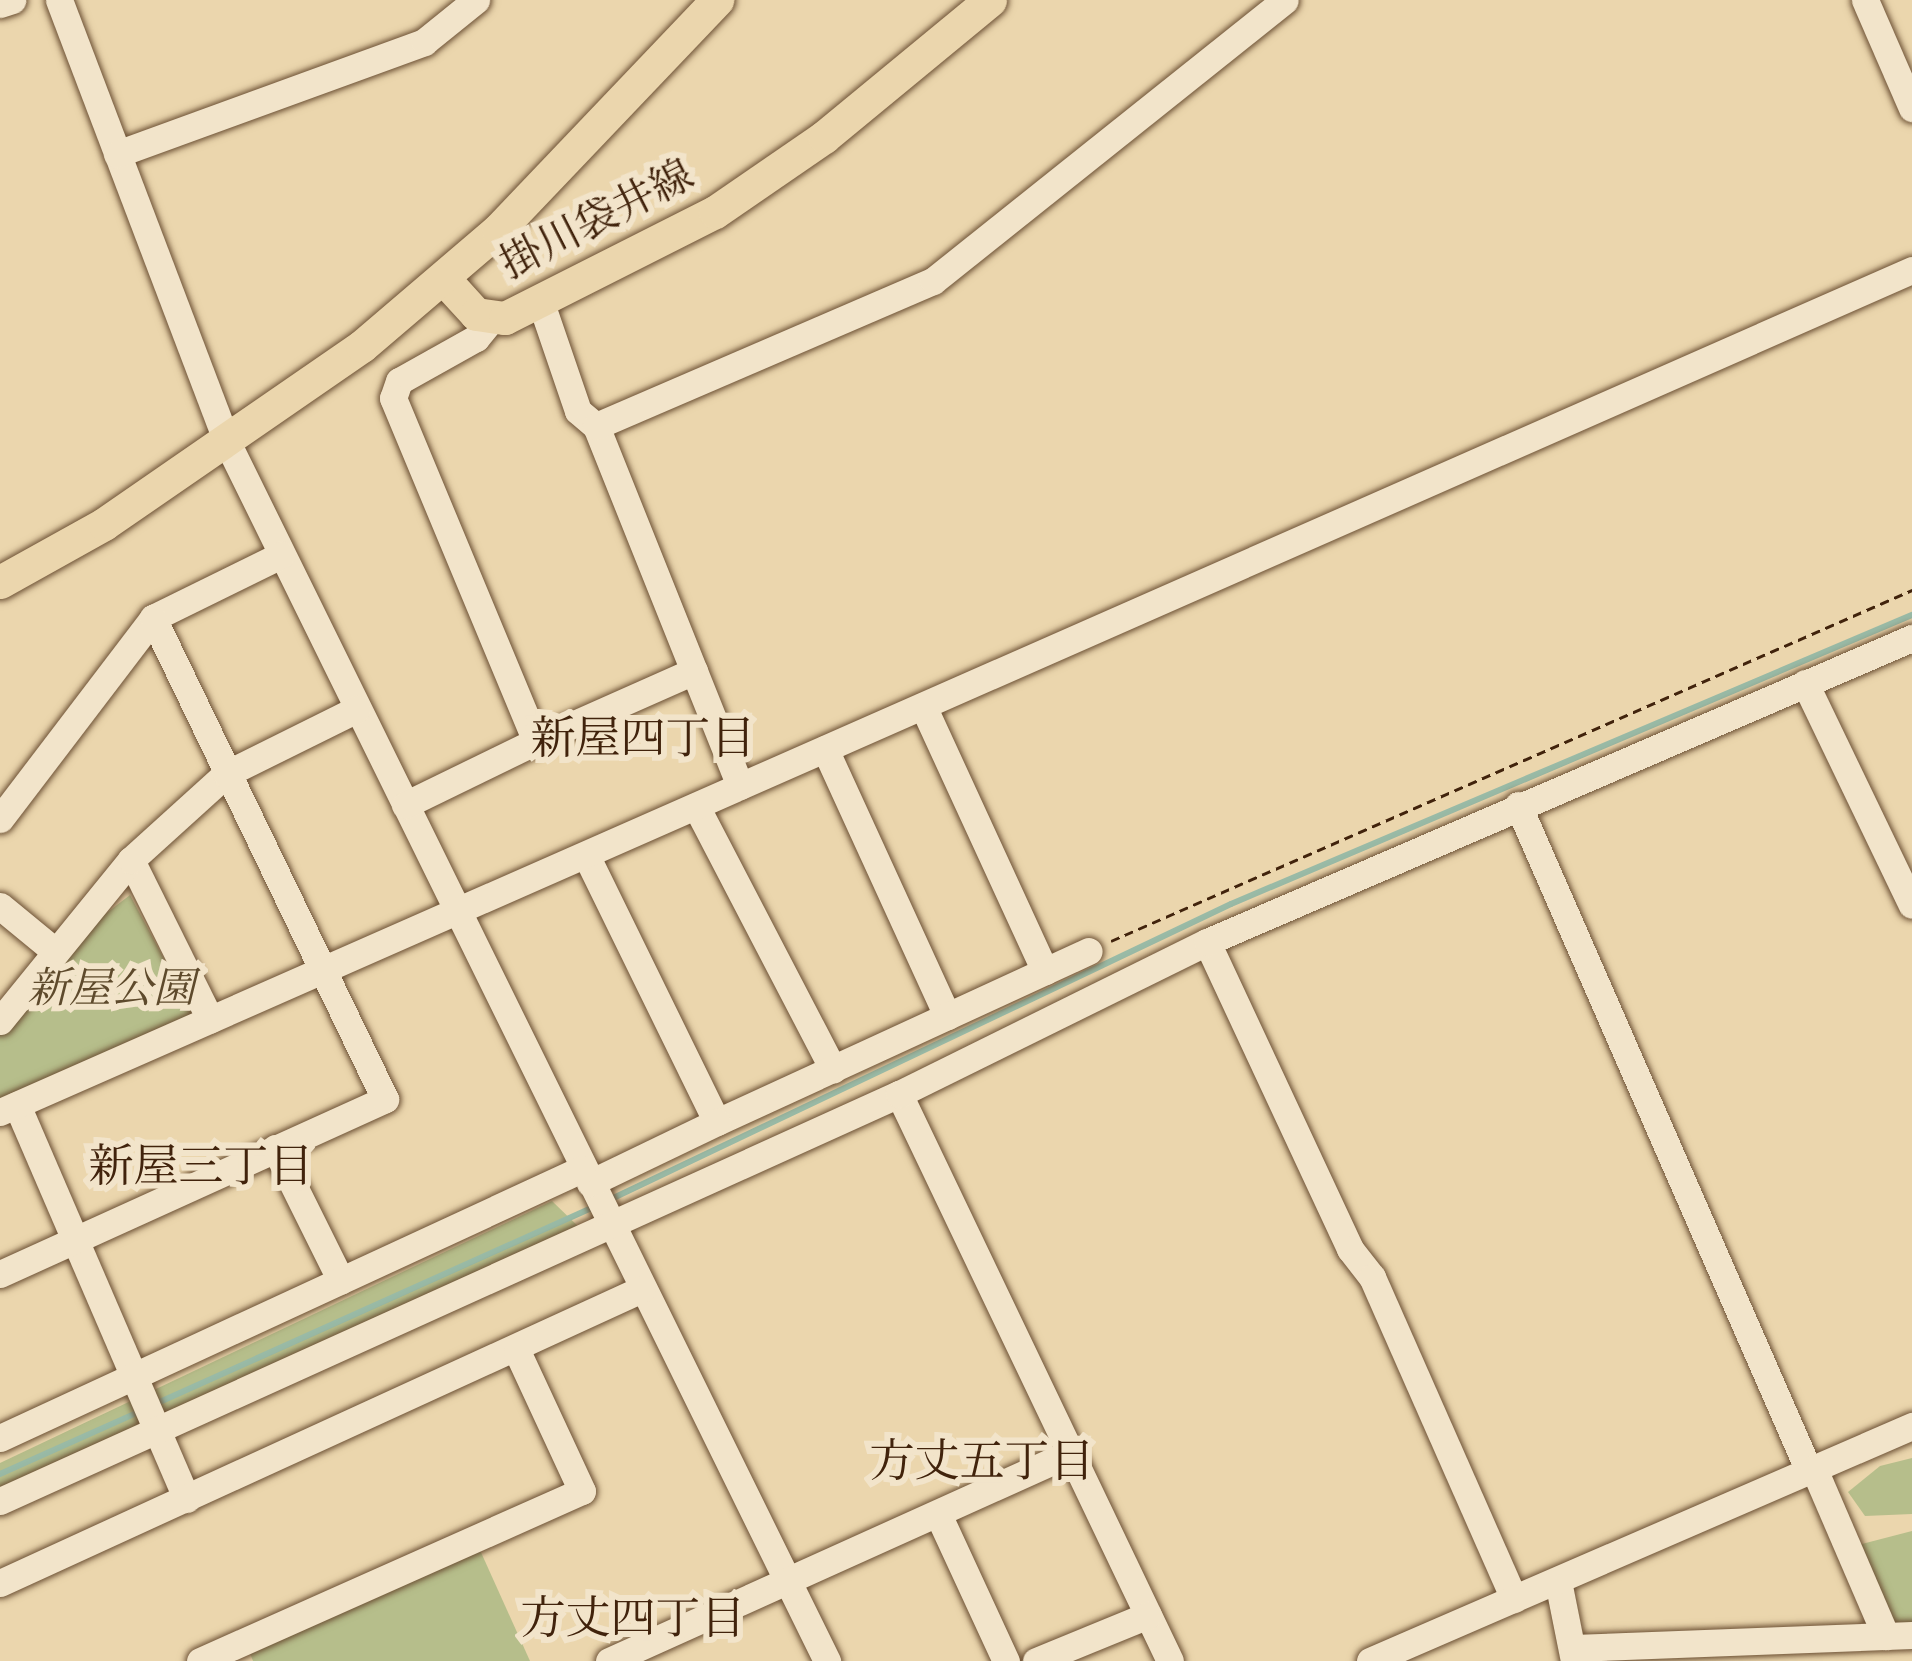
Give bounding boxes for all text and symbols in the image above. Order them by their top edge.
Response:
street label: 掛川袋井線 [492,150,702,290]
district label: 新屋四丁目 [531,712,755,766]
park label: 新屋公園 [27,964,195,1014]
district label: 新屋三丁目 [89,1140,313,1194]
district label: 方丈五丁目 [870,1435,1094,1489]
district label: 方丈四丁目 [521,1592,745,1646]

